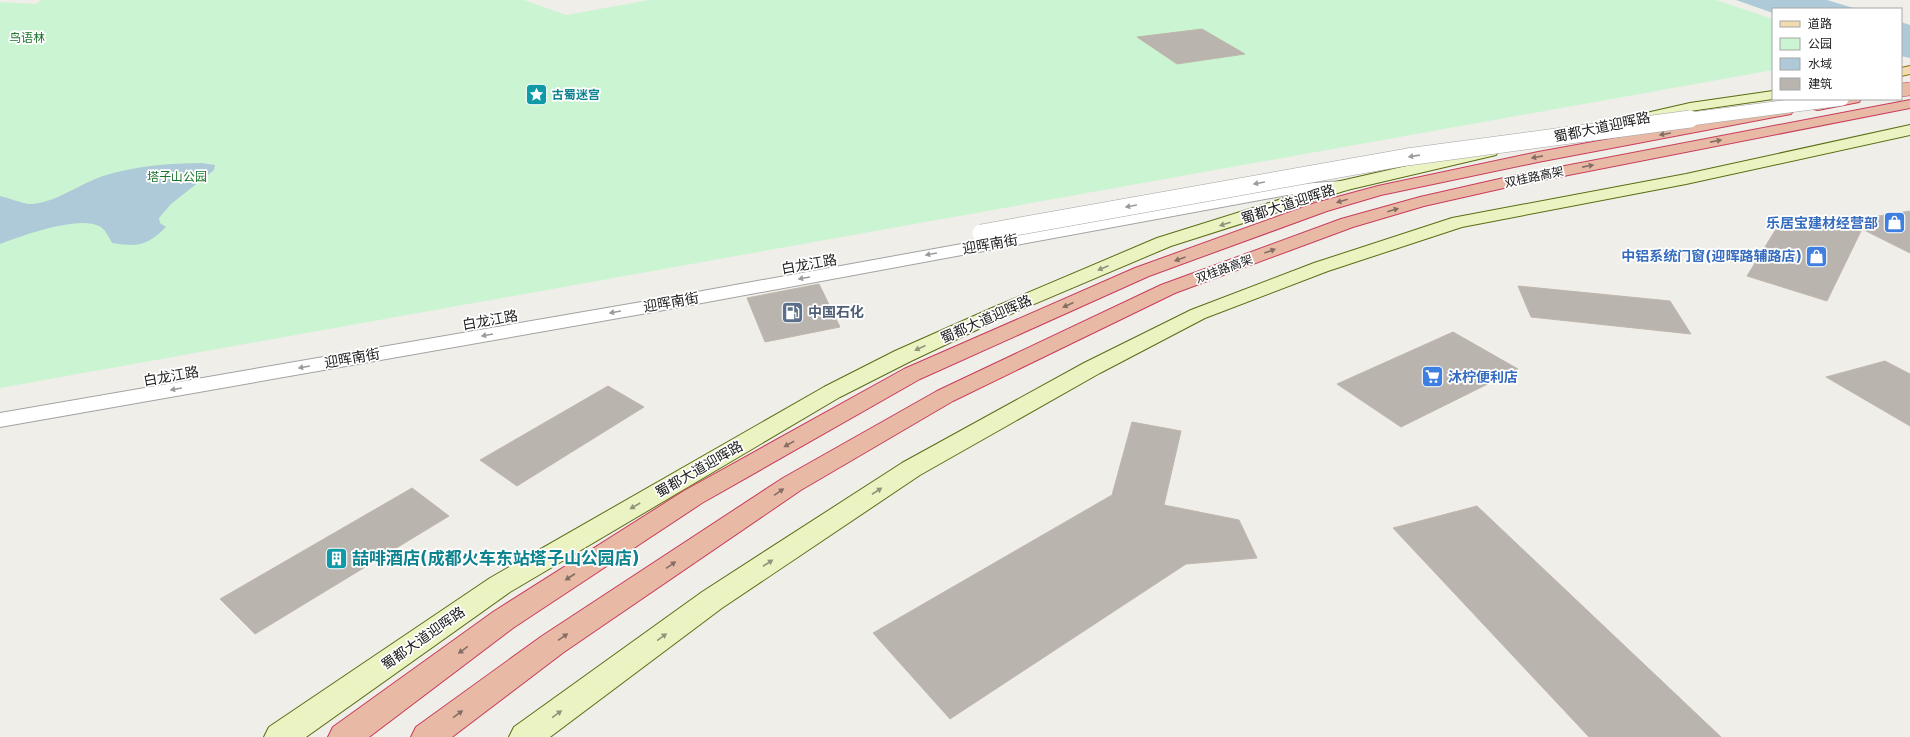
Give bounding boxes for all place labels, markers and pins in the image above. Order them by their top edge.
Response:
place icon: 古蜀迷宫 [523,82,549,108]
place label: 古蜀迷宫 [552,88,600,102]
shop icon: 乐居宝建材经营部 [1881,210,1907,236]
place label: 乐居宝建材经营部 [1766,215,1878,231]
shop icon: 中铝系统门窗(迎晖路辅路店) [1804,243,1830,269]
place label: 中铝系统门窗(迎晖路辅路店) [1621,248,1802,264]
fuel station icon: 中国石化 [780,299,806,325]
place label: 中国石化 [808,304,864,320]
supermarket icon: 沐柠便利店 [1420,364,1446,390]
place label: 沐柠便利店 [1448,369,1518,385]
building icon: 喆啡酒店(成都火车东站塔子山公园店) [324,545,350,571]
place label: 喆啡酒店(成都火车东站塔子山公园店) [352,548,640,568]

